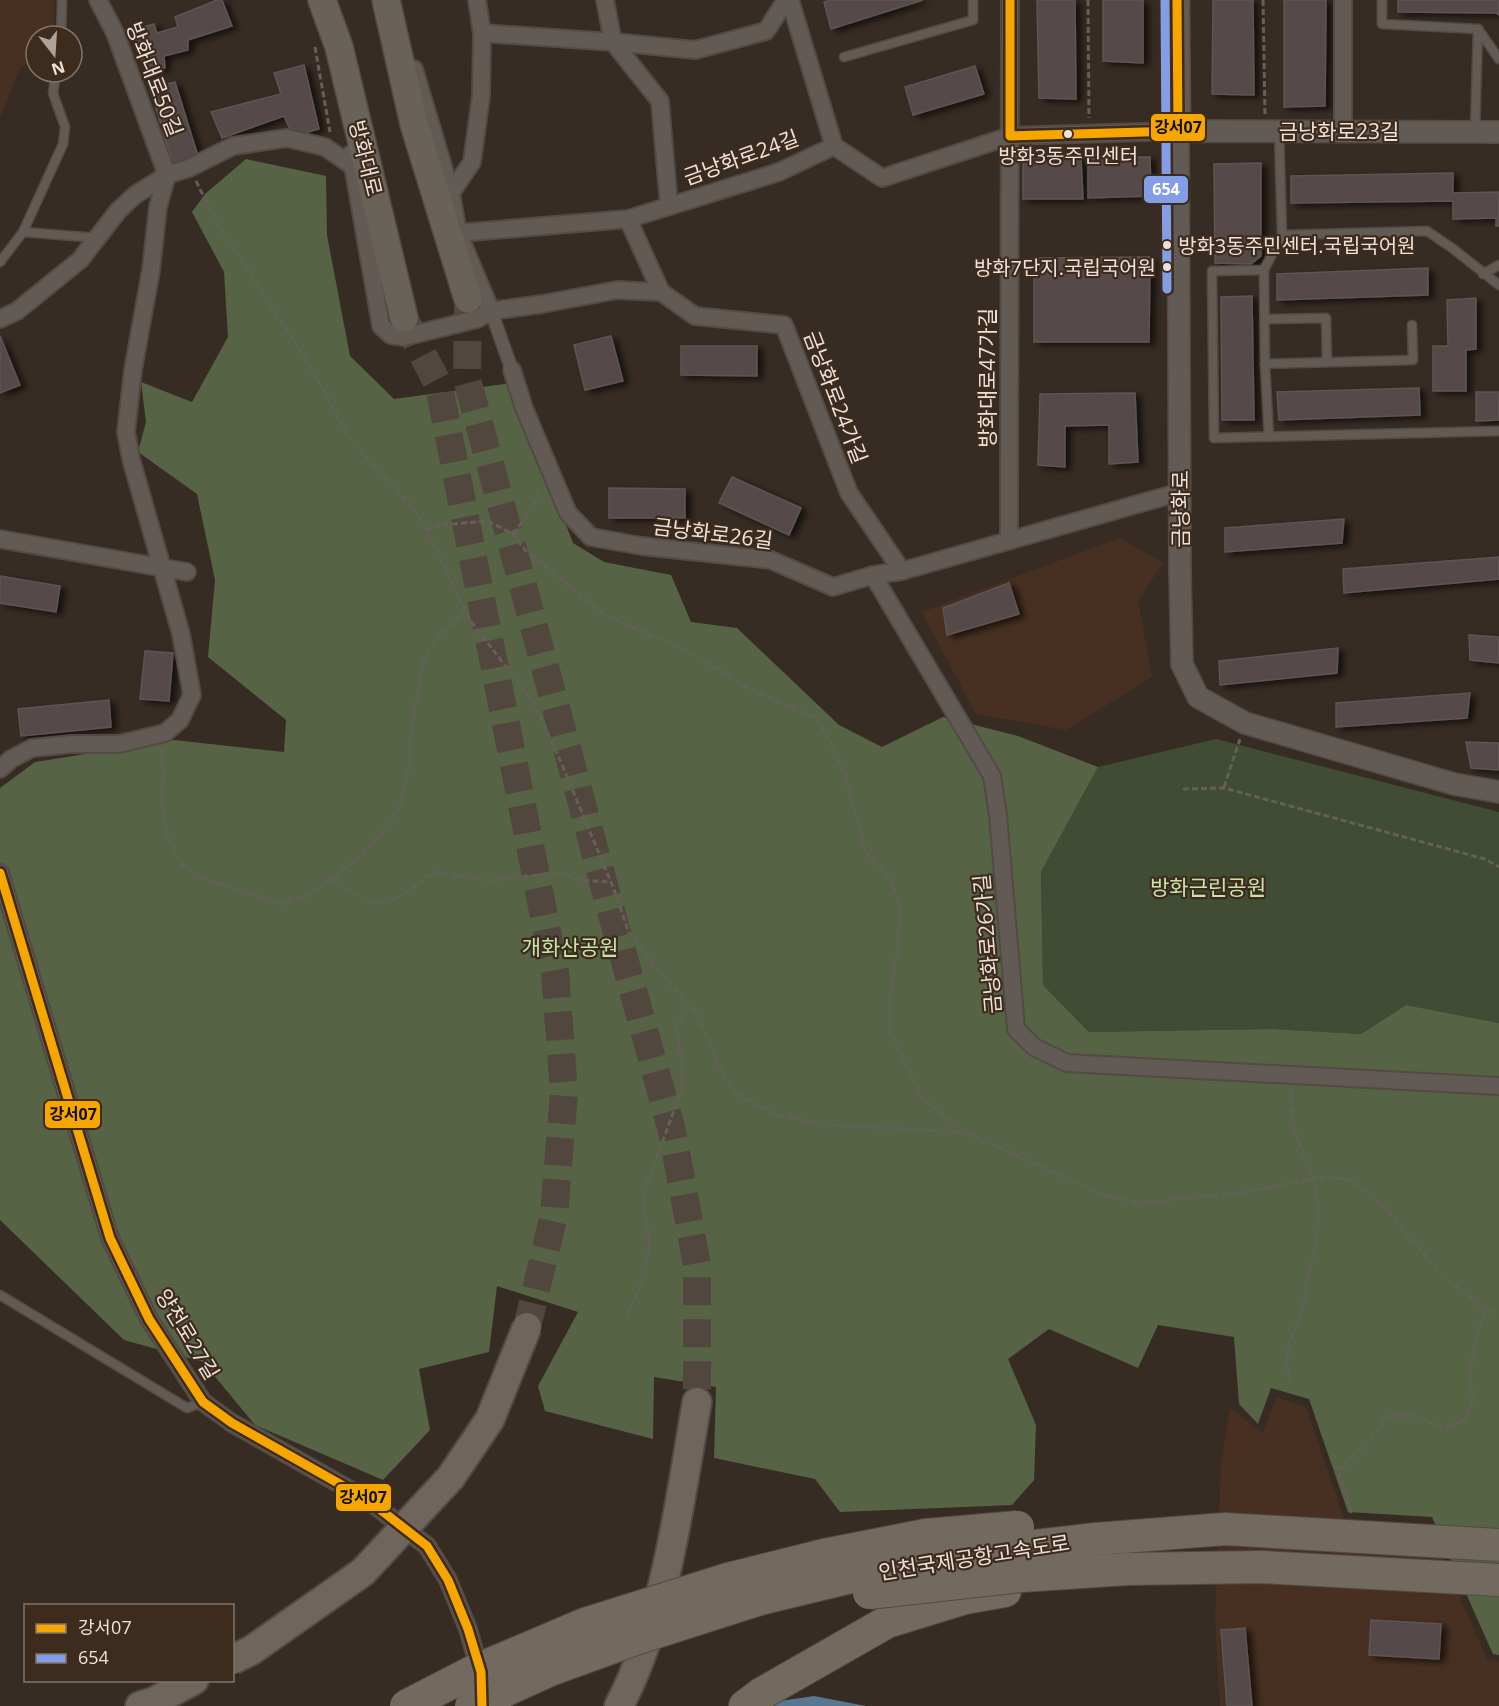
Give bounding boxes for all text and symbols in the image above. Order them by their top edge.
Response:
street label: 방화대로50길 [120,18,190,140]
north arrow [24,24,84,84]
text: N [49,56,68,81]
line badge: 강서07 [1150,113,1206,142]
text: 강서07 [1154,116,1202,138]
street label: 방화대로 [343,117,389,199]
street label: 금낭화로23길 [1279,117,1399,145]
street label: 금낭화로24길 [680,123,802,191]
marker: 방화3동주민센터 [1062,128,1074,140]
place label: 방화3동주민센터 [998,142,1138,169]
line badge: 654 [1143,175,1189,204]
text: 654 [1152,178,1180,200]
place label: 방화3동주민센터.국립국어원 [1178,232,1416,259]
marker: 방화3동주민센터.국립국어원 [1161,239,1173,251]
place label: 방화7단지.국립국어원 [974,254,1156,281]
marker: 방화7단지.국립국어원 [1161,261,1173,273]
street label: 방화대로47가길 [973,308,1001,448]
street label: 금낭화로24가길 [798,327,874,467]
street label: 금낭화로 [1166,470,1194,548]
street label: 금낭화로26길 [651,512,775,554]
street label: 금낭화로26가길 [967,873,1007,1015]
park label: 방화근린공원 [1150,873,1266,901]
park label: 개화산공원 [522,933,618,961]
line badge: 강서07 [44,1100,101,1129]
text: 강서07 [49,1103,97,1125]
street label: 양천로27길 [150,1283,226,1385]
line badge: 강서07 [335,1483,392,1512]
text: 강서07 [339,1486,387,1508]
street label: 인천국제공항고속도로 [876,1528,1072,1586]
legend [24,1604,234,1682]
text: 강서07 [78,1615,132,1639]
text: 654 [78,1645,109,1669]

